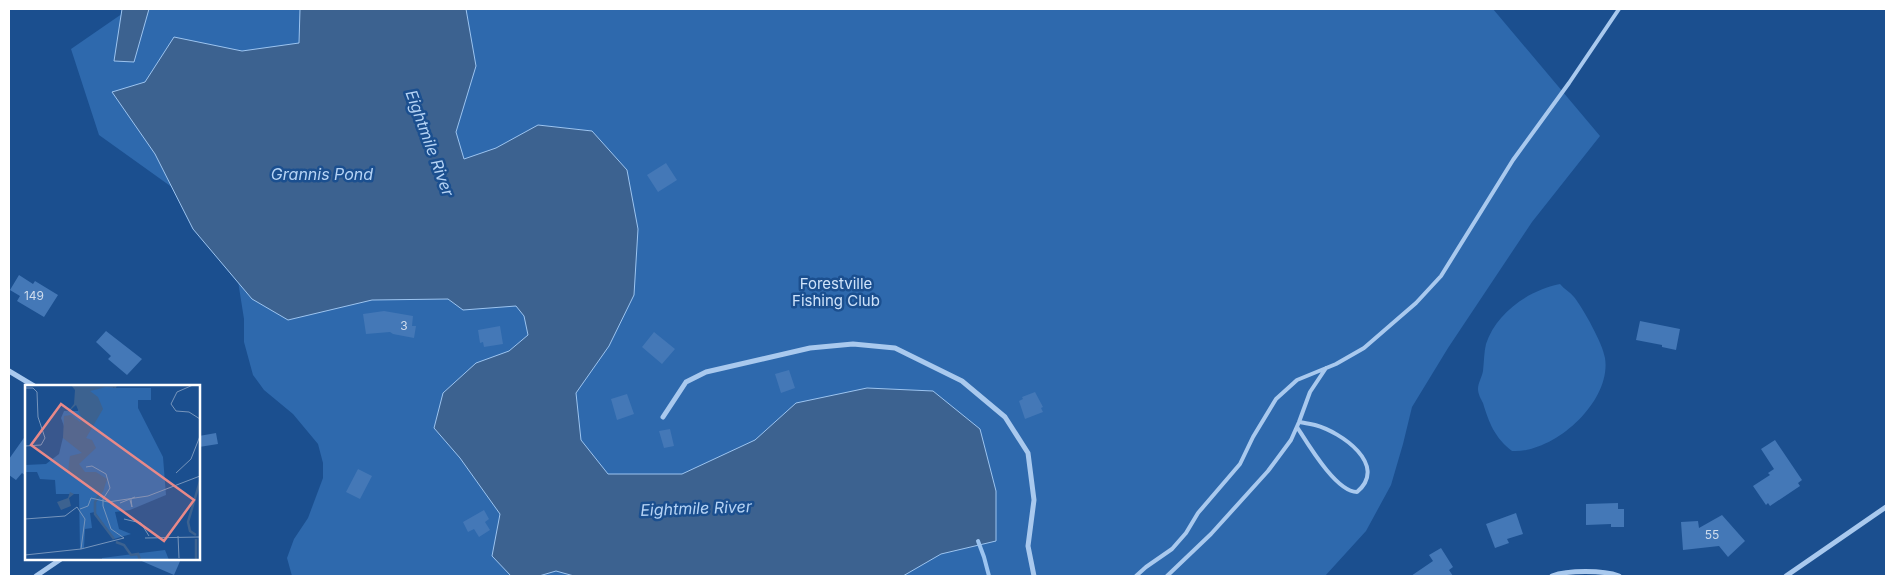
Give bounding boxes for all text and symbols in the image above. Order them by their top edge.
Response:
water label: Eightmile River [402,87,459,200]
water label: Grannis Pond [271,164,373,184]
park label: Forestville Fishing Club [792,274,880,310]
house number: 149 [24,288,44,303]
house number: 3 [400,318,408,333]
inset map [25,385,200,560]
water label: Eightmile River [640,496,753,520]
house number: 55 [1705,527,1719,542]

